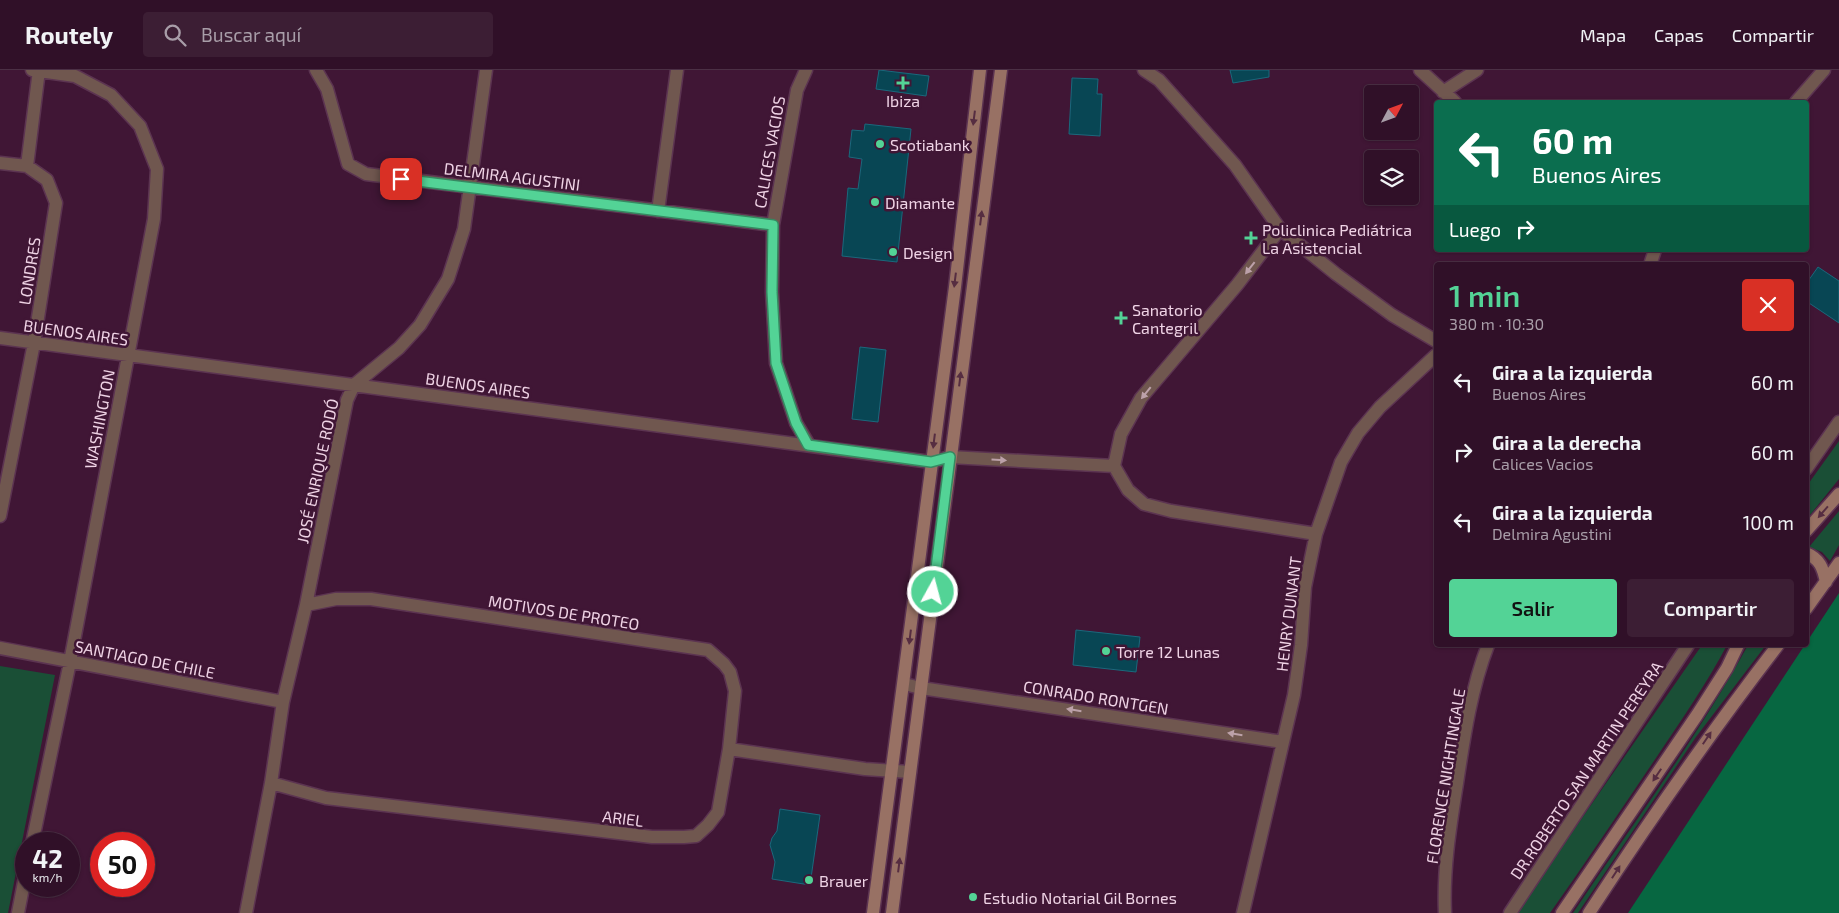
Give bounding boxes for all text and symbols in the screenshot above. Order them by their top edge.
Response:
search box [143,12,493,57]
text: Routely [25,20,113,49]
icon: search [161,21,189,49]
text: Buscar aquí [201,23,301,46]
text: Mapa [1580,24,1626,46]
text: Capas [1654,24,1704,46]
text: Compartir [1732,24,1814,46]
marker: Ibiza [897,77,909,89]
north arrow [1364,85,1419,140]
map controls [1364,85,1419,205]
place label: Ibiza [886,91,920,110]
street label: CALICES VACIOS [750,94,788,210]
one-way arrow [970,111,978,127]
text: 60 m [1532,119,1613,161]
icon: left [1449,120,1514,185]
place label: Scotiabank [890,135,970,154]
marker: Scotiabank [874,138,886,150]
button: layers [1364,150,1419,205]
pin [380,158,422,200]
street label: DELMIRA AGUSTINI [443,158,581,194]
text: Buenos Aires [1532,161,1662,187]
icon: arrive [387,165,415,193]
place label: Diamante [885,193,955,212]
marker: Diamante [869,196,881,208]
one-way arrow [977,209,985,225]
icon: right [1511,215,1539,243]
text: Luego [1449,218,1501,241]
place label: Policlinica Pediátrica La Asistencial [1262,220,1412,257]
marker: Policlinica Pediátrica La Asistencial [1244,231,1258,245]
street label: LONDRES [14,236,44,306]
place label: Design [903,243,953,262]
marker: Design [887,246,899,258]
one-way arrow [1245,261,1255,274]
one-way arrow [951,272,959,288]
text: 1 min [1449,277,1520,313]
button: close [1742,279,1794,331]
place label: Sanatorio Cantegril [1132,300,1203,337]
marker: Sanatorio Cantegril [1114,311,1128,325]
text: 380 m · 10:30 [1449,314,1544,333]
street label: BUENOS AIRES [22,315,130,349]
text: Gira a la izquierda [1492,361,1653,384]
street label: WASHINGTON [80,368,118,470]
street label: BUENOS AIRES [424,368,532,402]
icon: left [1449,368,1477,396]
one-way arrow [956,371,964,387]
text: 60 m [1751,371,1794,394]
text: Buenos Aires [1492,384,1586,403]
one-way arrow [1141,386,1152,399]
street label: JOSÉ ENRIQUE RODÓ [292,397,343,545]
text: Gira a la derecha [1492,431,1641,454]
one-way arrow [930,433,938,449]
icon: right [1449,438,1477,466]
text: 60 m [1751,441,1794,464]
text: Calices Vacios [1492,454,1593,473]
one-way arrow [991,456,1007,464]
text: Gira a la izquierda [1492,501,1653,524]
one-way arrow [1817,506,1828,519]
icon: left [1449,508,1477,536]
text: 100 m [1743,511,1794,534]
text: Delmira Agustini [1492,524,1612,543]
street label: HENRY DUNANT [1272,555,1304,673]
position arrow [906,565,958,617]
button: Salir [1449,579,1617,637]
button: Compartir [1627,579,1794,637]
street label: MOTIVOS DE PROTEO [487,591,641,633]
one-way arrow [906,629,914,645]
street label: SANTIAGO DE CHILE [73,636,217,682]
place label: Torre 12 Lunas [1116,642,1220,661]
marker: Torre 12 Lunas [1100,645,1112,657]
street label: DR.ROBERTO SAN MARTIN PEREYRA [1506,657,1666,883]
street label: CONRADO RONTGEN [1022,676,1170,718]
street label: FLORENCE NIGHTINGALE [1422,687,1468,865]
one-way arrow [1066,706,1082,714]
one-way arrow [1227,730,1243,738]
one-way arrow [1703,731,1712,745]
one-way arrow [1652,768,1662,782]
street label: ARIEL [601,806,645,830]
speed limit sign: 50 [90,832,155,897]
text: 42 [32,843,63,873]
one-way arrow [895,856,903,872]
one-way arrow [1611,865,1620,879]
text: km/h [33,870,62,884]
place label: Brauer [819,871,869,890]
marker: Brauer [803,874,815,886]
place label: Estudio Notarial Gil Bornes [983,888,1177,907]
marker: Estudio Notarial Gil Bornes [967,891,979,903]

